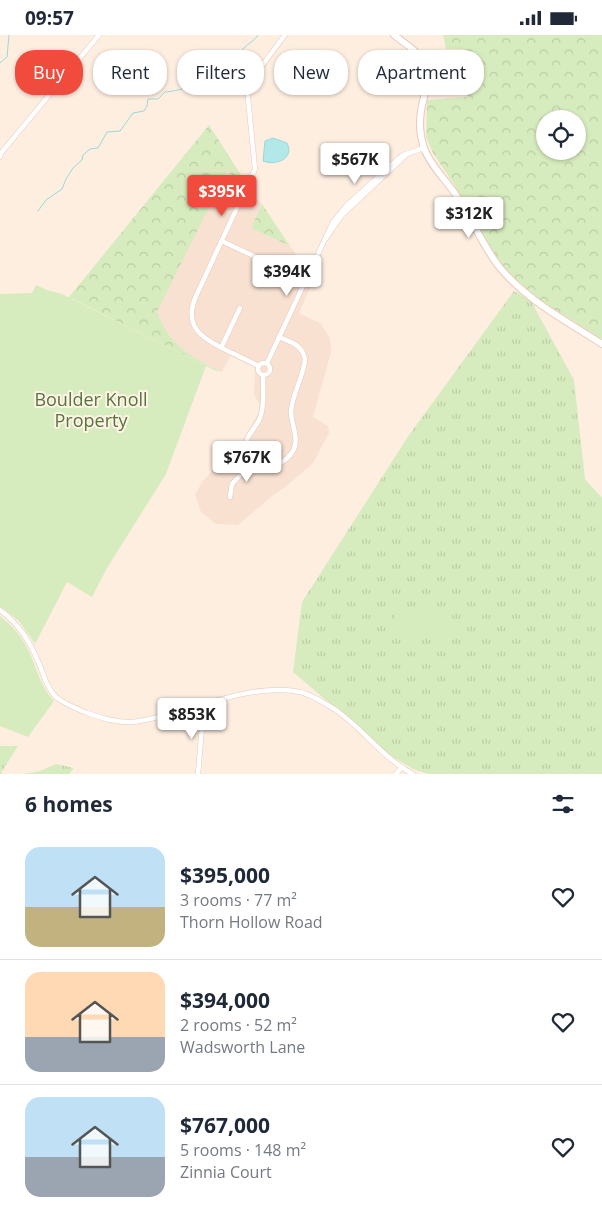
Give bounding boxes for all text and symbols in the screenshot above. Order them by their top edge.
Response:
text: 09:57 [25,5,74,31]
chip: Buy [15,50,83,95]
chip: Rent [93,50,167,95]
chip: Filters [177,50,264,95]
chip: New [274,50,348,95]
chip: Apartment [358,50,484,95]
map controls [536,110,586,160]
button: locate [536,110,586,160]
pin: $567K [320,143,390,185]
text: $567K [331,148,379,170]
pin: $395K [187,175,257,217]
text: $395K [198,180,246,202]
pin: $312K [434,197,504,239]
text: $312K [445,202,493,224]
pin: $394K [252,255,322,297]
text: $394K [263,260,311,282]
park label: Boulder Knoll Property [34,387,148,432]
pin: $767K [212,441,282,483]
text: $767K [223,446,271,468]
pin: $853K [157,697,227,740]
text: $853K [168,703,216,725]
text: 6 homes [25,790,113,818]
icon: filters [549,790,577,818]
text: $395,000 [180,861,270,889]
icon: home [65,867,125,927]
icon: heart [549,883,577,911]
text: 3 rooms · 77 m² [180,889,297,911]
text: Thorn Hollow Road [180,911,323,933]
text: $394,000 [180,986,270,1014]
icon: home [65,992,125,1052]
icon: heart [549,1008,577,1036]
text: 2 rooms · 52 m² [180,1014,297,1036]
text: Wadsworth Lane [180,1036,305,1058]
text: $767,000 [180,1111,270,1139]
icon: home [65,1117,125,1177]
icon: heart [549,1133,577,1161]
text: 5 rooms · 148 m² [180,1139,306,1161]
text: Zinnia Court [180,1161,272,1183]

